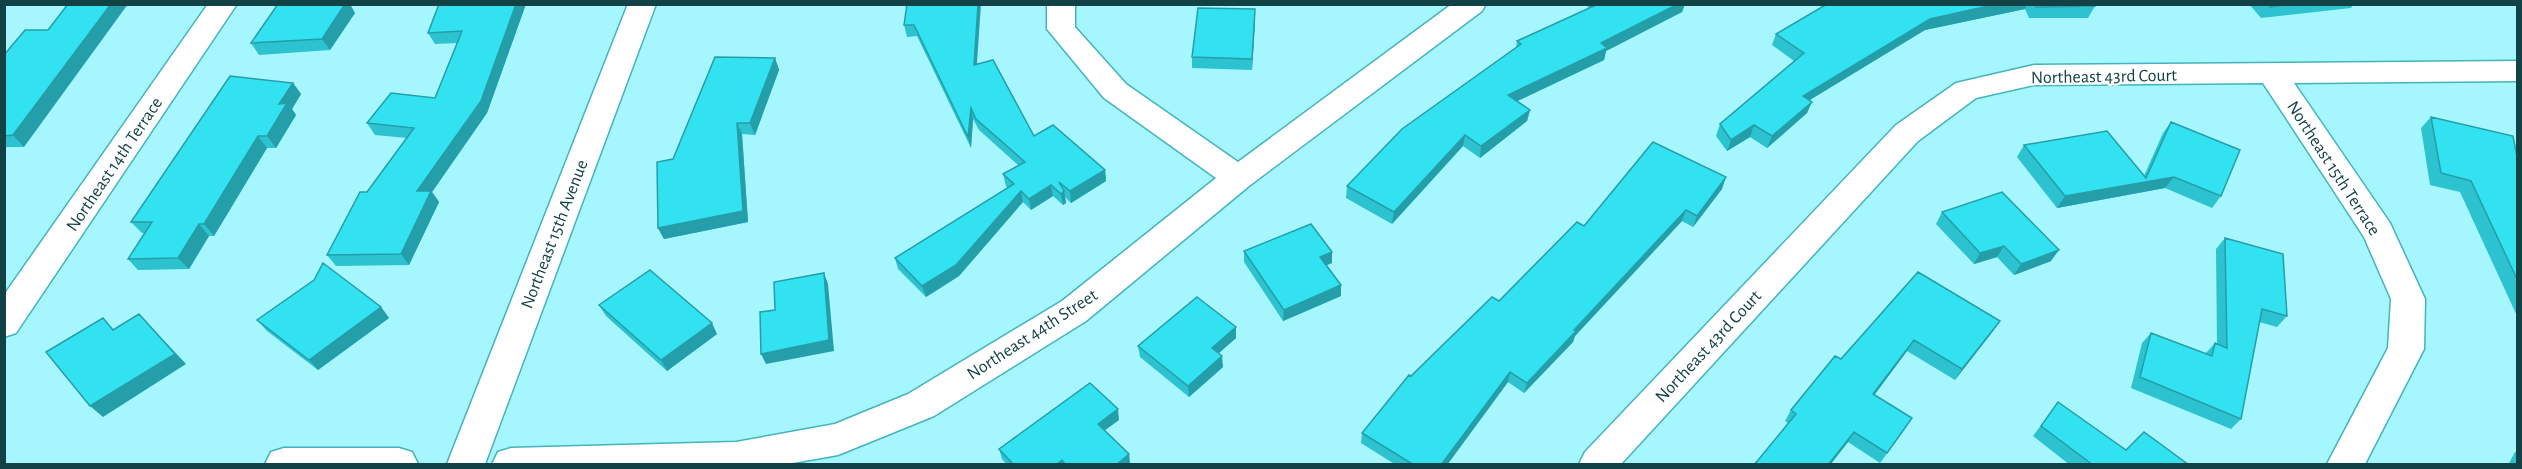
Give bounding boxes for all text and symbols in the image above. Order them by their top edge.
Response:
street label: Northeast 43rd Court [2031,67,2177,87]
street label: Northeast 14th Terrace [63,94,166,235]
street label: Northeast 15th Terrace [2283,98,2383,239]
street label: Northeast 15th Avenue [518,157,592,311]
street label: Northeast 44th Street [964,286,1101,384]
street label: Northeast 43rd Court [1652,287,1765,406]

